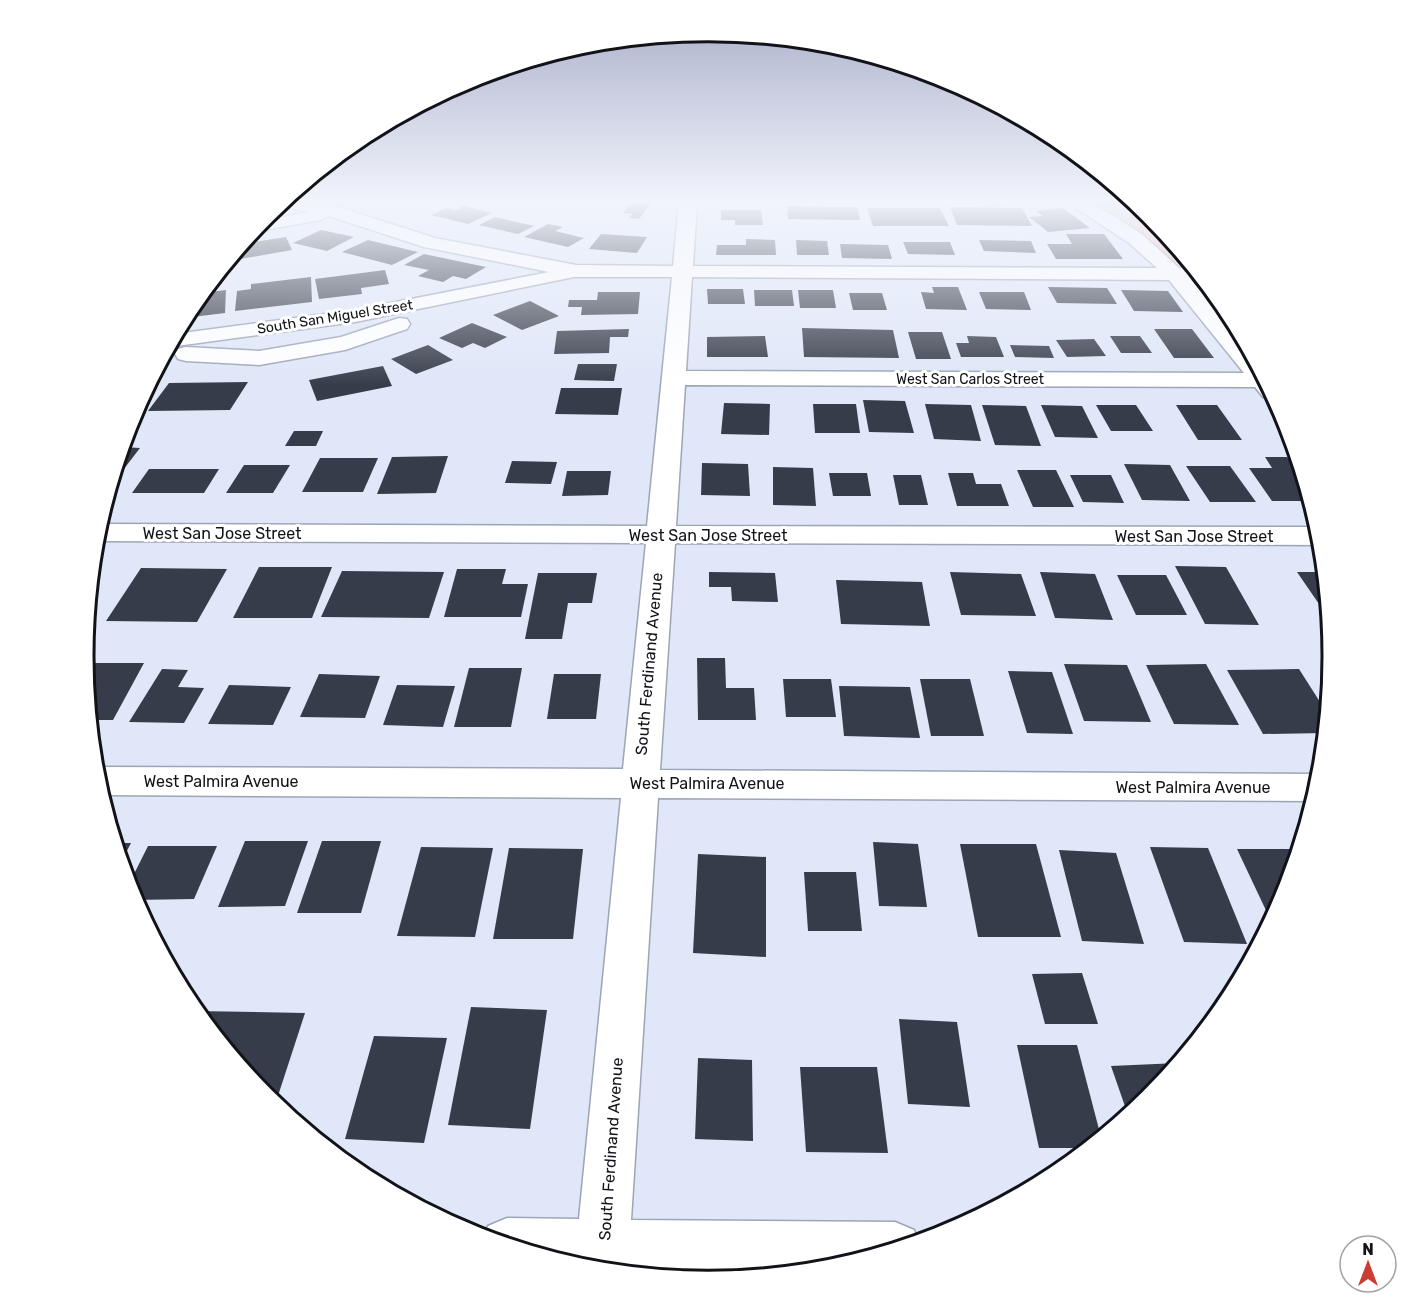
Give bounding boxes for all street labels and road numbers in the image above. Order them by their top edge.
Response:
street label: South San Miguel Street [256,296,415,338]
street label: West San Carlos Street [896,371,1045,388]
street label: West San Jose Street [143,524,301,543]
street label: West San Jose Street [629,526,787,545]
street label: West San Jose Street [1115,527,1273,546]
street label: South Ferdinand Avenue [632,572,666,756]
street label: West Palmira Avenue [143,772,299,791]
street label: West Palmira Avenue [629,774,785,793]
street label: West Palmira Avenue [1115,778,1271,797]
street label: South Ferdinand Avenue [595,1057,627,1241]

